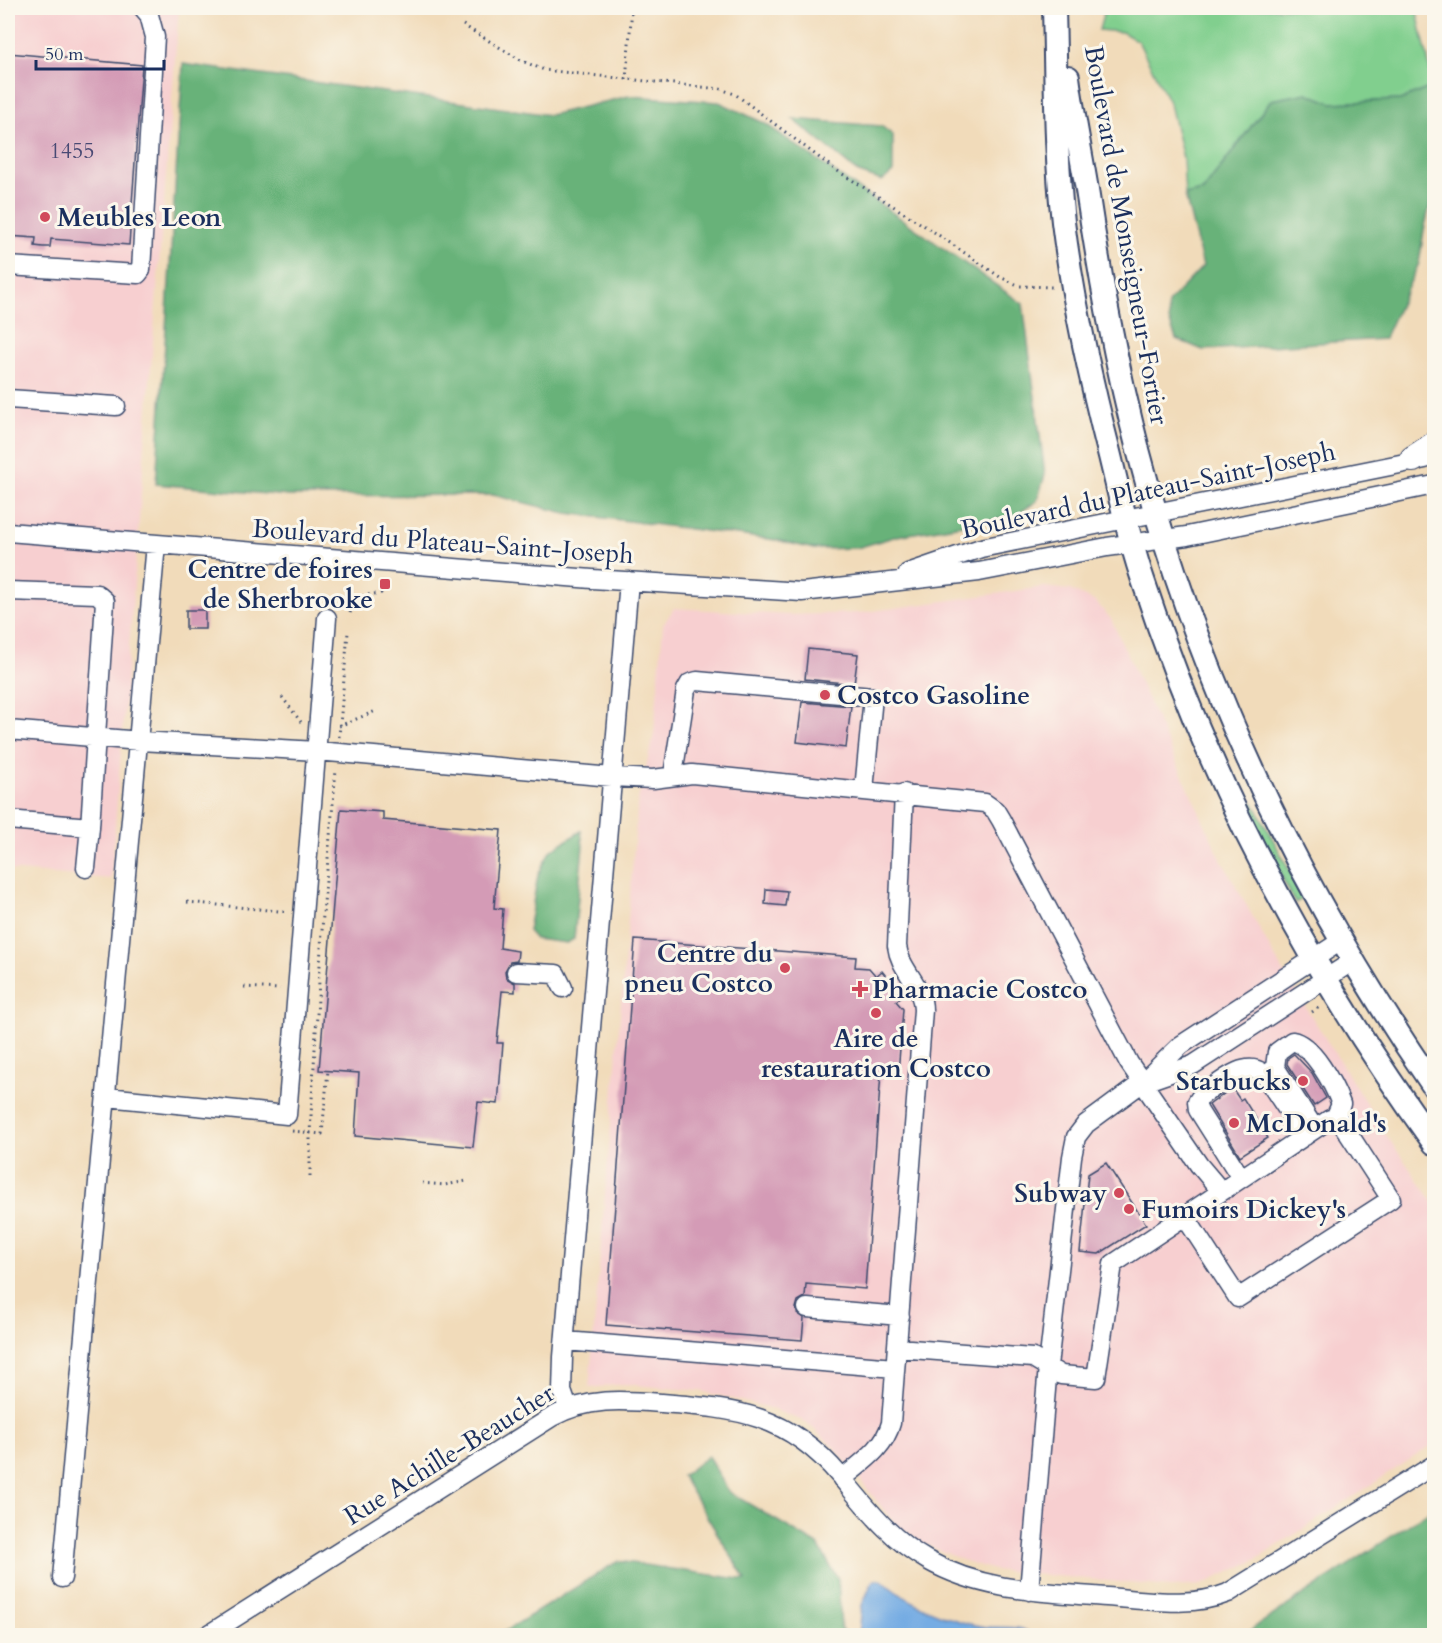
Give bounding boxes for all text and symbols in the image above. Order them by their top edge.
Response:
scale bar [36,33,164,71]
text: 50 m [45,42,84,67]
street label: Boulevard de Monseigneur-Fortier [1076,43,1177,428]
house number: 1455 [49,136,95,166]
place label: Meubles Leon [57,200,222,235]
marker: Meubles Leon [38,210,52,224]
street label: Boulevard du Plateau-Saint-Joseph [958,434,1339,547]
street label: Boulevard du Plateau-Saint-Joseph [251,511,635,572]
place label: Centre de foires de Sherbrooke [187,552,373,617]
marker: Centre de foires de Sherbrooke [378,577,392,591]
place label: Costco Gasoline [837,678,1030,713]
marker: Costco Gasoline [818,688,832,702]
place label: Centre du pneu Costco [624,936,773,1001]
marker: Centre du pneu Costco [778,961,792,975]
place label: Pharmacie Costco [872,972,1088,1007]
marker: Pharmacie Costco [853,982,867,996]
marker: Aire de restauration Costco [869,1006,883,1020]
place label: Aire de restauration Costco [761,1021,991,1086]
place label: Starbucks [1176,1064,1291,1099]
marker: Starbucks [1296,1074,1310,1088]
place label: McDonald's [1246,1106,1387,1141]
marker: McDonald's [1227,1116,1241,1130]
place label: Subway [1014,1176,1107,1211]
marker: Subway [1112,1186,1126,1200]
place label: Fumoirs Dickey's [1141,1192,1346,1227]
marker: Fumoirs Dickey's [1122,1202,1136,1216]
street label: Rue Achille-Beaucher [337,1375,562,1533]

